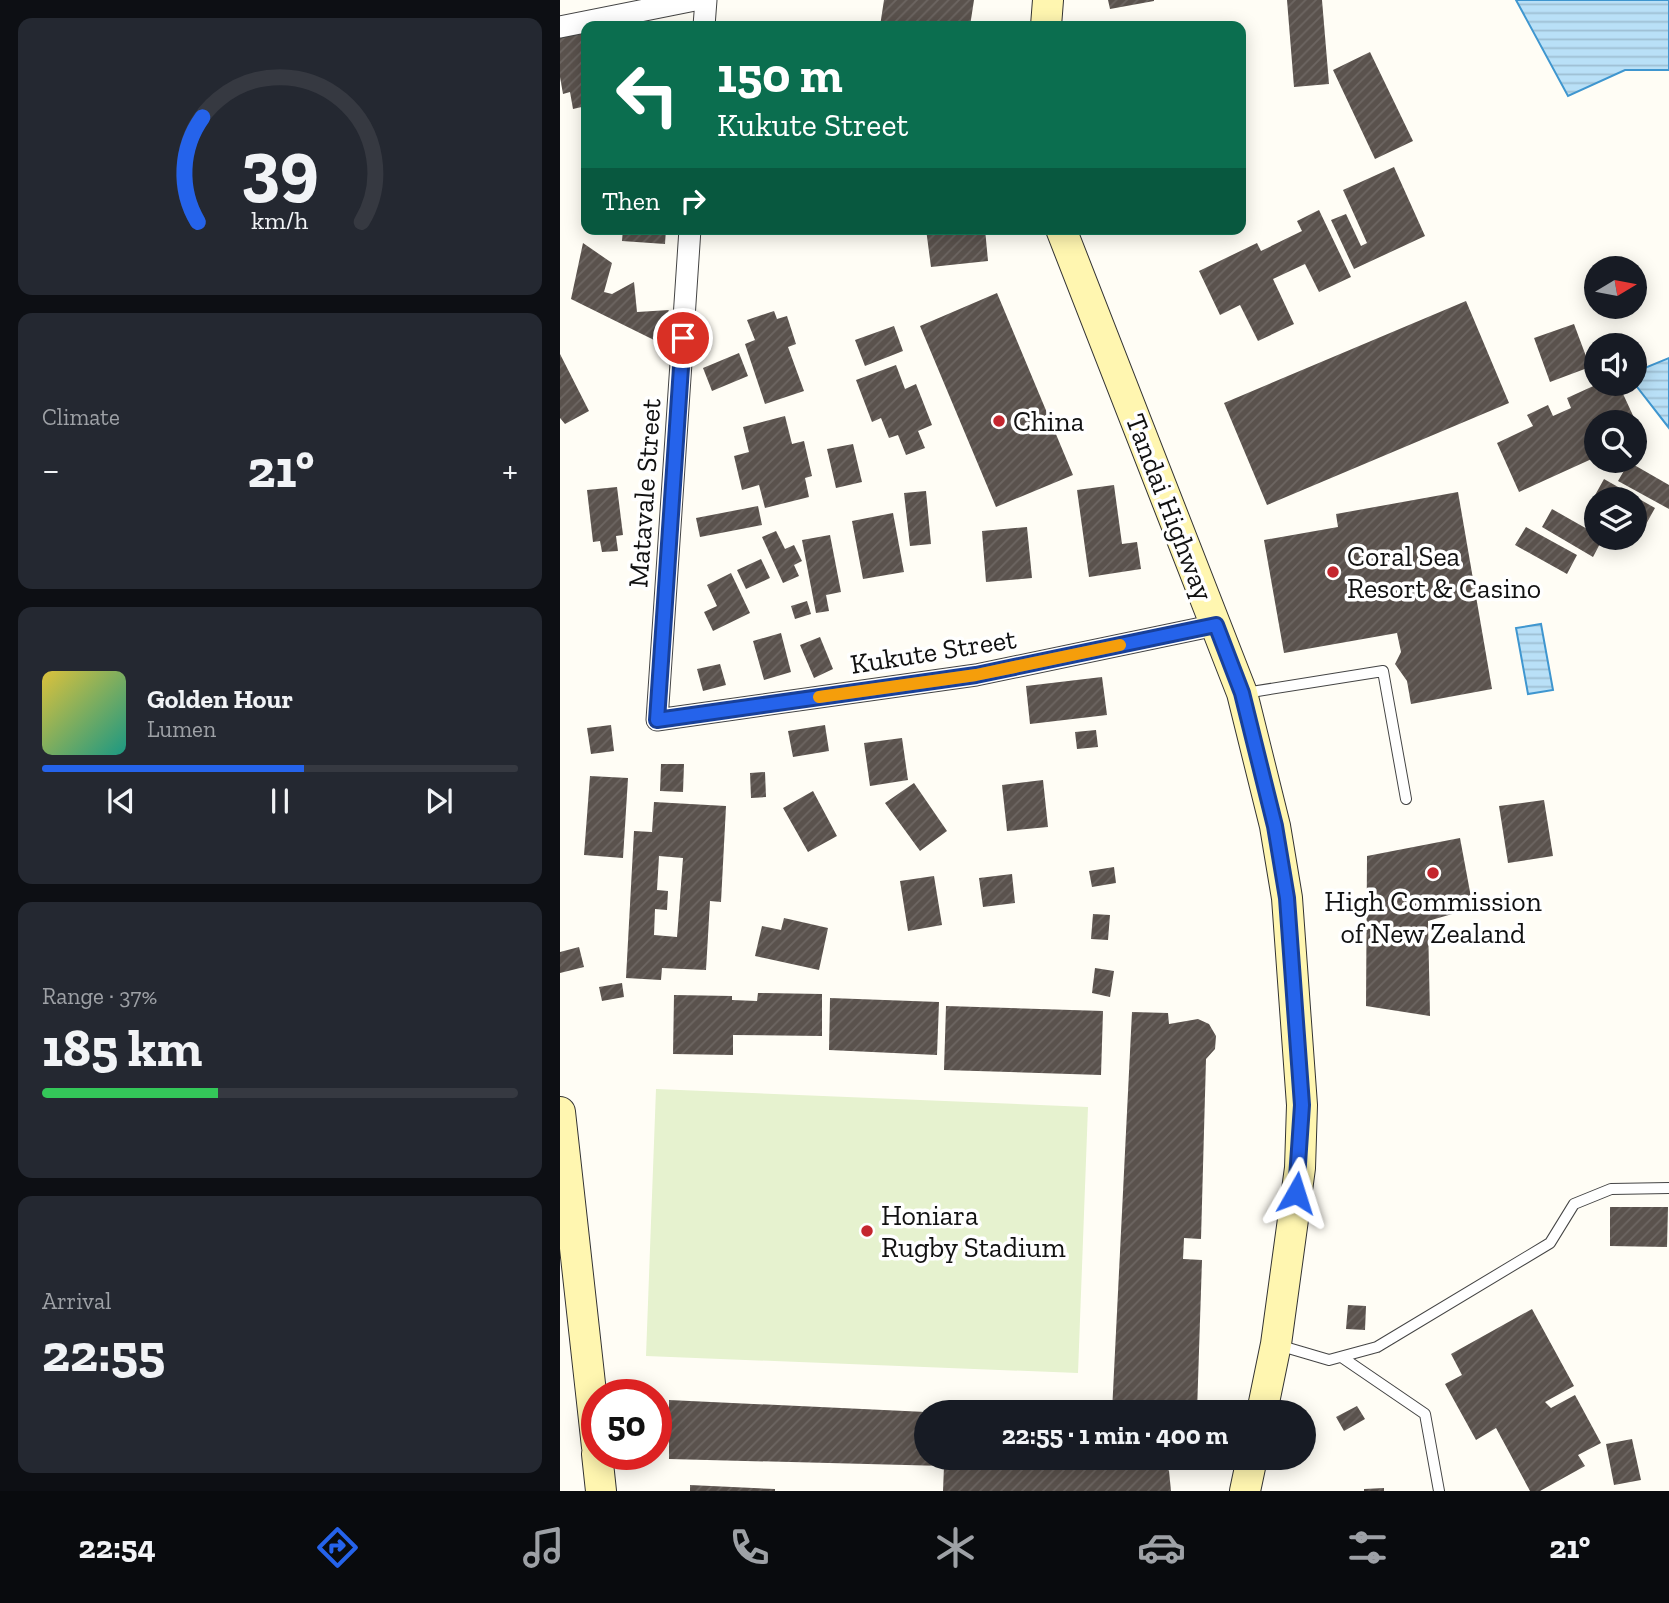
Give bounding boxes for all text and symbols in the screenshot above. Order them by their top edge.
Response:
text: 150 m [717,46,843,105]
icon: left [602,49,693,140]
text: Kukute Street [717,106,908,144]
text: 39 [241,124,319,212]
icon: right [674,182,712,220]
text: Then [602,185,660,217]
text: km/h [251,205,309,235]
north arrow [1584,256,1647,318]
map controls [1584,256,1647,550]
pin [653,308,713,368]
icon: arrive [664,319,702,357]
button: sound [1584,333,1647,396]
street label: Matavale Street [621,397,668,589]
text: Climate [42,403,120,431]
place label: China [1013,405,1085,438]
street label: Tandai Highway [1119,409,1221,606]
button: search [1584,410,1647,473]
marker: China [991,413,1007,429]
text: 21° [247,438,314,500]
text: − [42,447,60,493]
text: + [502,447,518,493]
button: layers [1584,487,1647,550]
place label: Coral Sea Resort & Casino [1347,540,1541,605]
marker: Coral Sea Resort & Casino [1325,564,1341,580]
street label: Kukute Street [848,622,1019,681]
text: Golden Hour [147,683,293,715]
text: Lumen [147,715,216,743]
icon: previous [102,782,140,820]
icon: pause [261,782,299,820]
icon: next [420,782,458,820]
marker: High Commission of New Zealand [1425,865,1441,881]
place label: High Commission of New Zealand [1324,885,1542,950]
text: Range · 37% [42,982,157,1010]
text: 185 km [42,1017,202,1079]
position arrow [1259,1156,1333,1230]
place label: Honiara Rugby Stadium [881,1199,1066,1264]
marker: Honiara Rugby Stadium [859,1223,875,1239]
text: Arrival [42,1287,111,1315]
text: 22:55 [42,1322,165,1384]
speed limit sign: 50 [581,1379,672,1470]
text: 22:55 · 1 min · 400 m [1002,1419,1228,1451]
icon: directions [313,1523,362,1572]
icon: music [519,1523,568,1572]
icon: phone [725,1523,774,1572]
icon: climate [931,1523,980,1572]
icon: car [1137,1523,1186,1572]
icon: filters [1343,1523,1392,1572]
text: 22:54 [79,1528,156,1566]
text: 21° [1549,1528,1590,1566]

